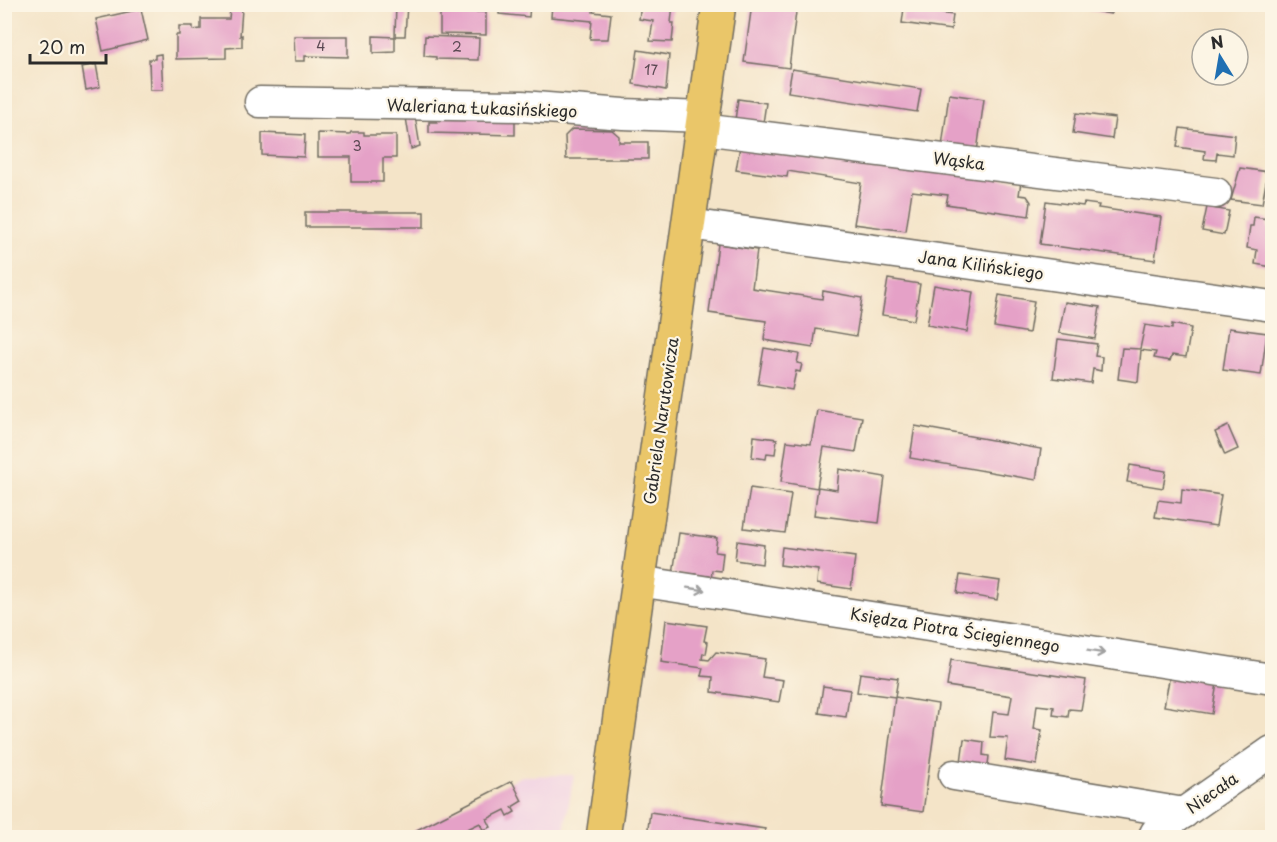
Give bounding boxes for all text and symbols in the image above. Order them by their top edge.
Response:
scale bar [30,27,106,65]
north arrow [1190,27,1250,87]
text: N [1208,28,1225,54]
text: 20 m [39,33,85,60]
house number: 4 [316,35,326,56]
house number: 2 [452,36,462,57]
house number: 17 [644,59,658,80]
street label: Waleriana Łukasińskiego [386,92,578,122]
house number: 3 [352,135,362,156]
street label: Wąska [932,145,986,175]
street label: Jana Kilińskiego [917,243,1045,285]
street label: Gabriela Narutowicza [636,336,684,506]
one-way arrow [686,584,706,595]
street label: Księdza Piotra Ściegiennego [849,601,1062,657]
one-way arrow [1086,646,1106,657]
street label: Niecała [1181,766,1242,819]

